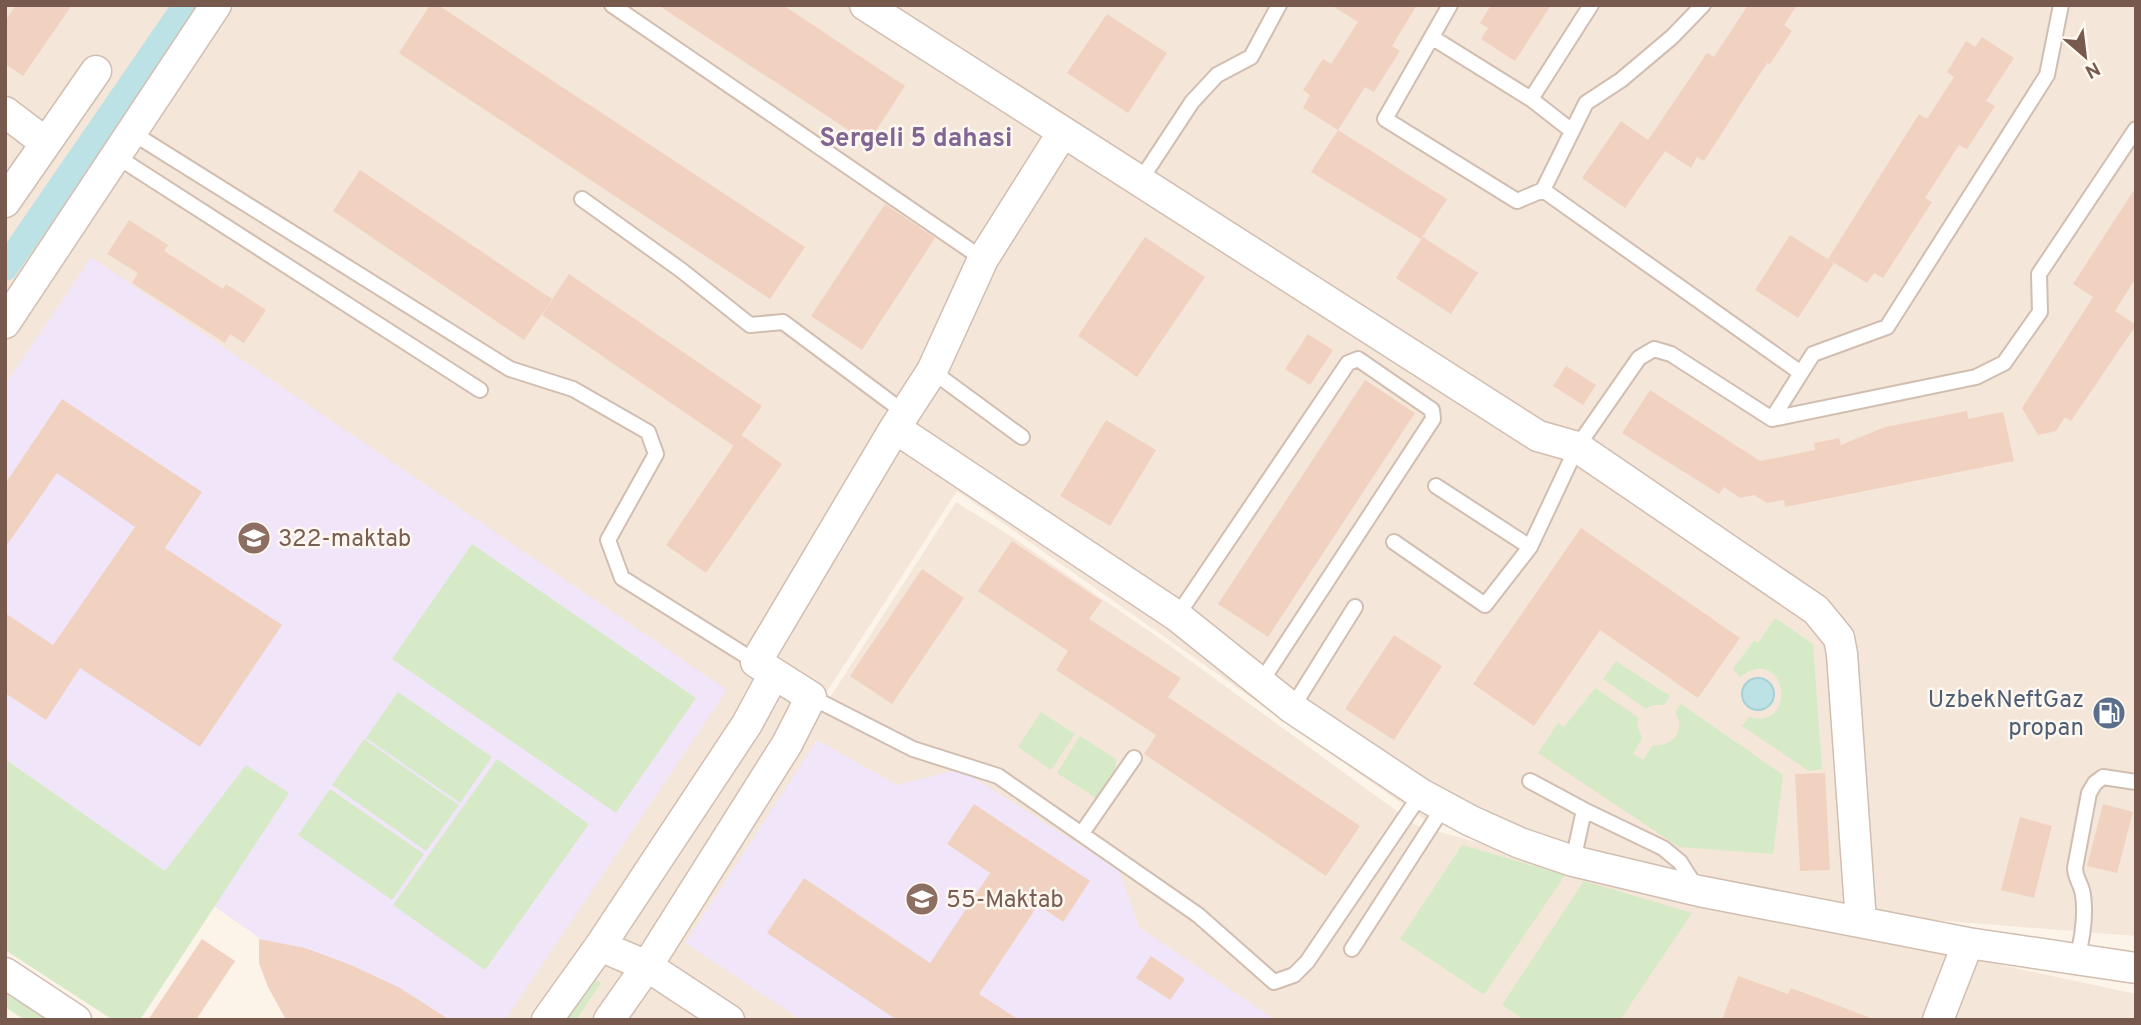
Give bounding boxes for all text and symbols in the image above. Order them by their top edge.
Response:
north arrow [2050,21,2120,91]
text: N [2080,55,2104,83]
district label: Sergeli 5 dahasi [820,123,1012,156]
school or university icon: 322-maktab [235,519,273,557]
place label: 322-maktab [278,525,411,555]
place label: UzbekNeftGaz propan [1928,686,2084,744]
fuel station icon: UzbekNeftGaz propan [2090,694,2128,732]
school or university icon: 55-Maktab [903,880,941,918]
place label: 55-Maktab [946,886,1064,916]

